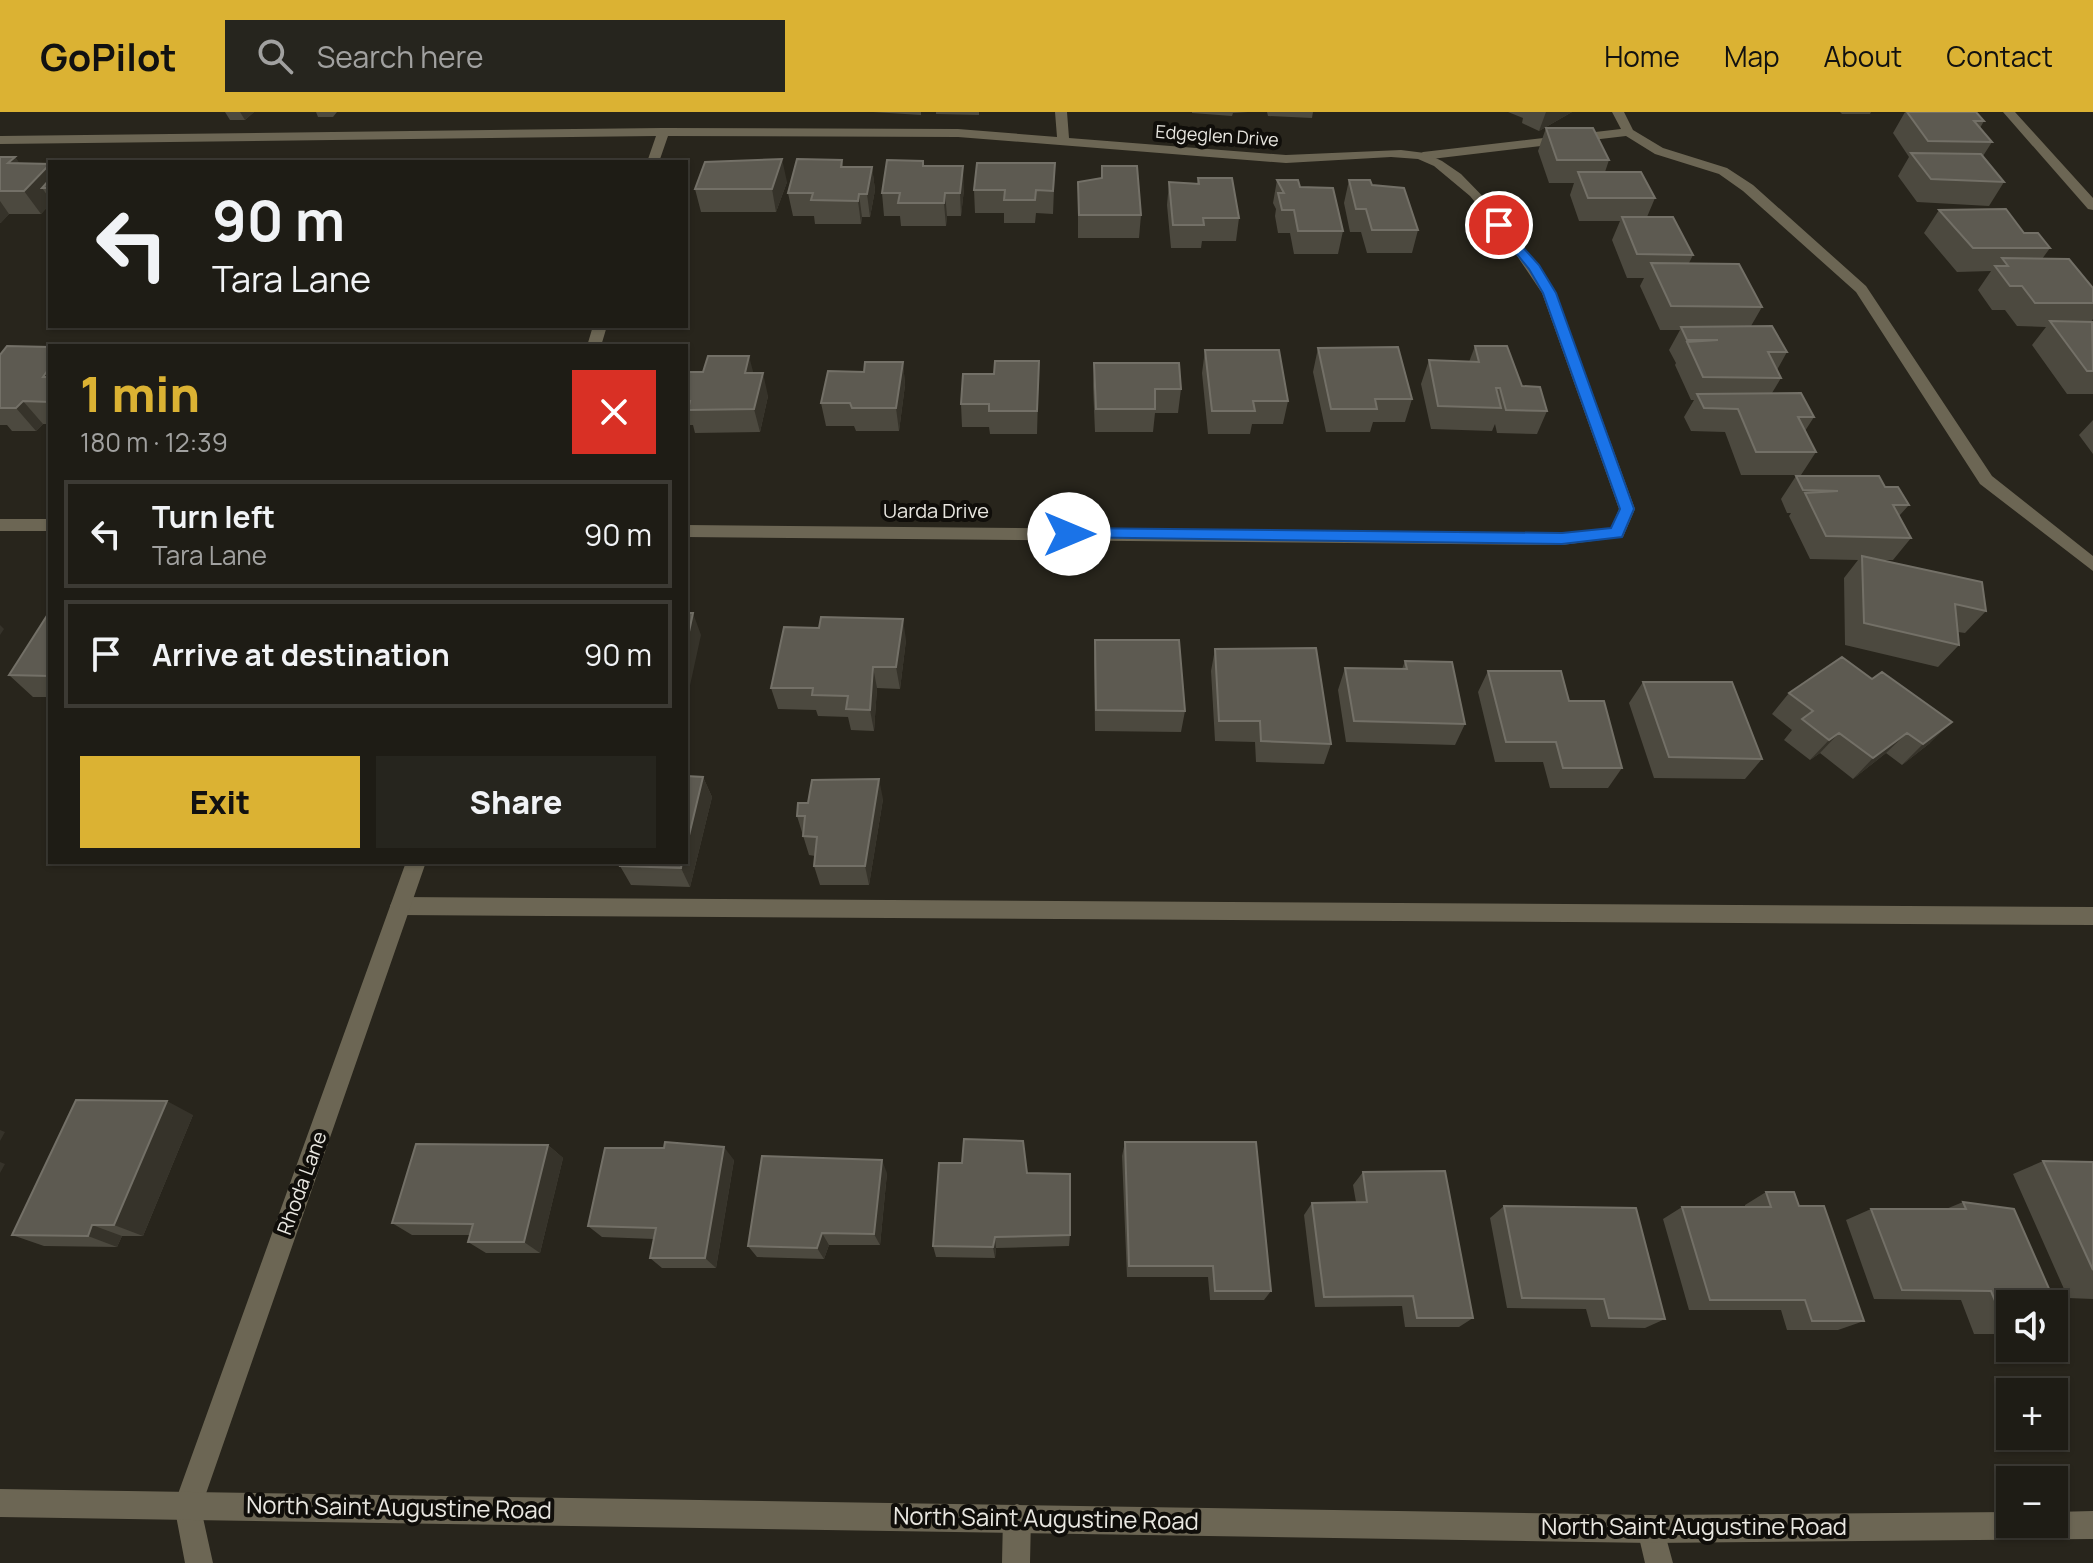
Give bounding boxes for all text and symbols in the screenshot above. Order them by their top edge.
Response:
search box [225,20,785,92]
text: GoPilot [40,30,177,82]
icon: search [253,34,297,78]
text: Search here [317,36,484,77]
text: Home [1604,37,1680,75]
text: Map [1724,37,1780,75]
text: About [1824,37,1902,75]
text: Contact [1946,37,2053,75]
street label: Edgeglen Drive [1155,119,1280,151]
text: 90 m [212,181,345,258]
pin [1465,191,1533,259]
icon: left [80,192,184,296]
icon: arrive [1477,203,1521,247]
text: Tara Lane [212,254,371,303]
text: 1 min [80,361,200,426]
button: close [572,370,656,454]
text: 180 m · 12:39 [80,424,228,460]
position arrow [1027,492,1111,576]
text: Turn left [152,496,275,537]
street label: Uarda Drive [883,497,989,524]
icon: left [84,512,128,556]
text: 90 m [584,514,652,555]
text: Tara Lane [152,537,267,573]
icon: arrive [84,632,128,676]
text: Arrive at destination [152,634,450,675]
text: 90 m [584,634,652,675]
button: Exit [80,756,360,848]
button: Share [376,756,656,848]
street label: Rhoda Lane [270,1127,333,1238]
map controls [1996,1290,2068,1538]
button: sound [1996,1290,2068,1362]
button: + [1996,1378,2068,1450]
button: − [1996,1466,2068,1538]
street label: North Saint Augustine Road [246,1487,552,1526]
street label: North Saint Augustine Road [893,1498,1199,1537]
street label: North Saint Augustine Road [1541,1509,1847,1542]

